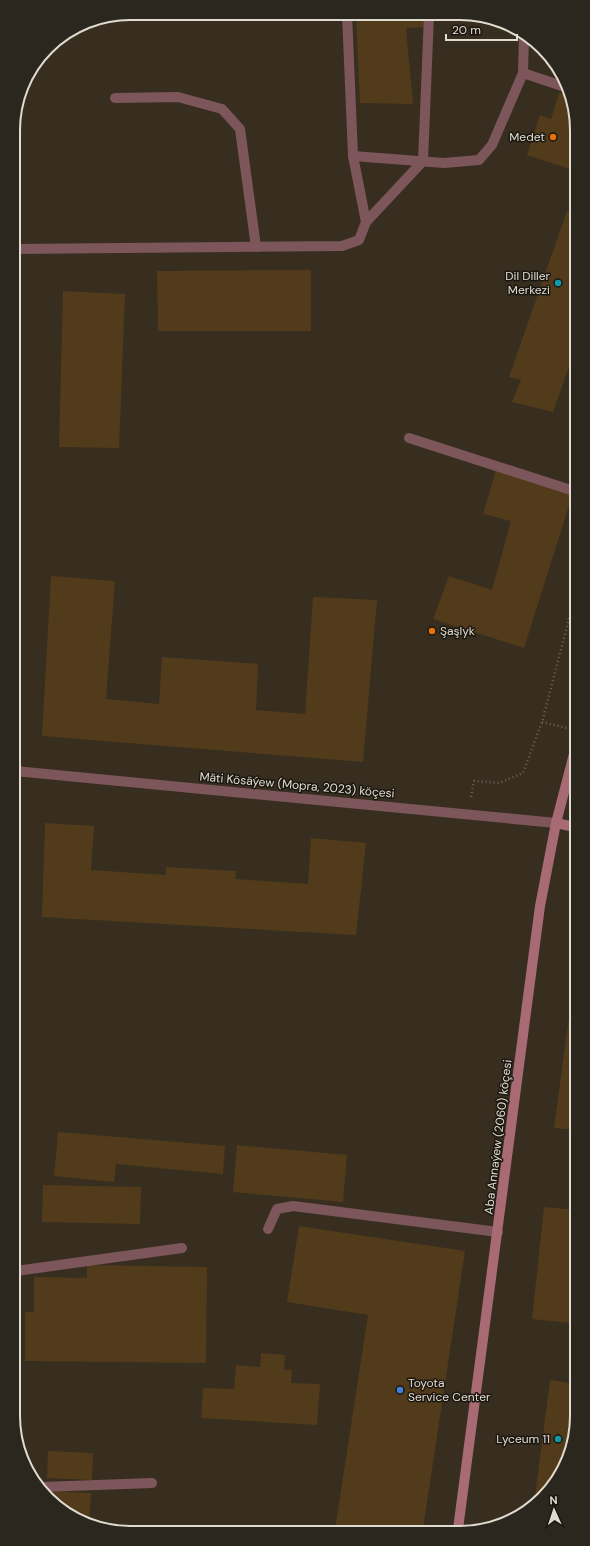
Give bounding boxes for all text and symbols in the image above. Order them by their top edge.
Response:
scale bar [446,16,517,42]
text: 20 m [452,22,481,38]
place label: Medet [509,129,545,145]
marker: Medet [548,132,558,142]
place label: Dil Diller Merkezi [505,268,551,298]
marker: Dil Diller Merkezi [553,278,563,288]
place label: Şaşlyk [440,623,475,639]
marker: Şaşlyk [427,626,437,636]
street label: Mäti Kösäýew (Mopra, 2023) köçesi [199,768,395,802]
street label: Aba Annaýew (2060) köçesi [481,1058,515,1215]
place label: Toyota Service Center [408,1375,491,1405]
marker: Toyota Service Center [395,1385,405,1395]
place label: Lyceum 11 [496,1431,550,1447]
marker: Lyceum 11 [553,1434,563,1444]
north arrow [534,1490,574,1530]
text: N [549,1493,558,1507]

